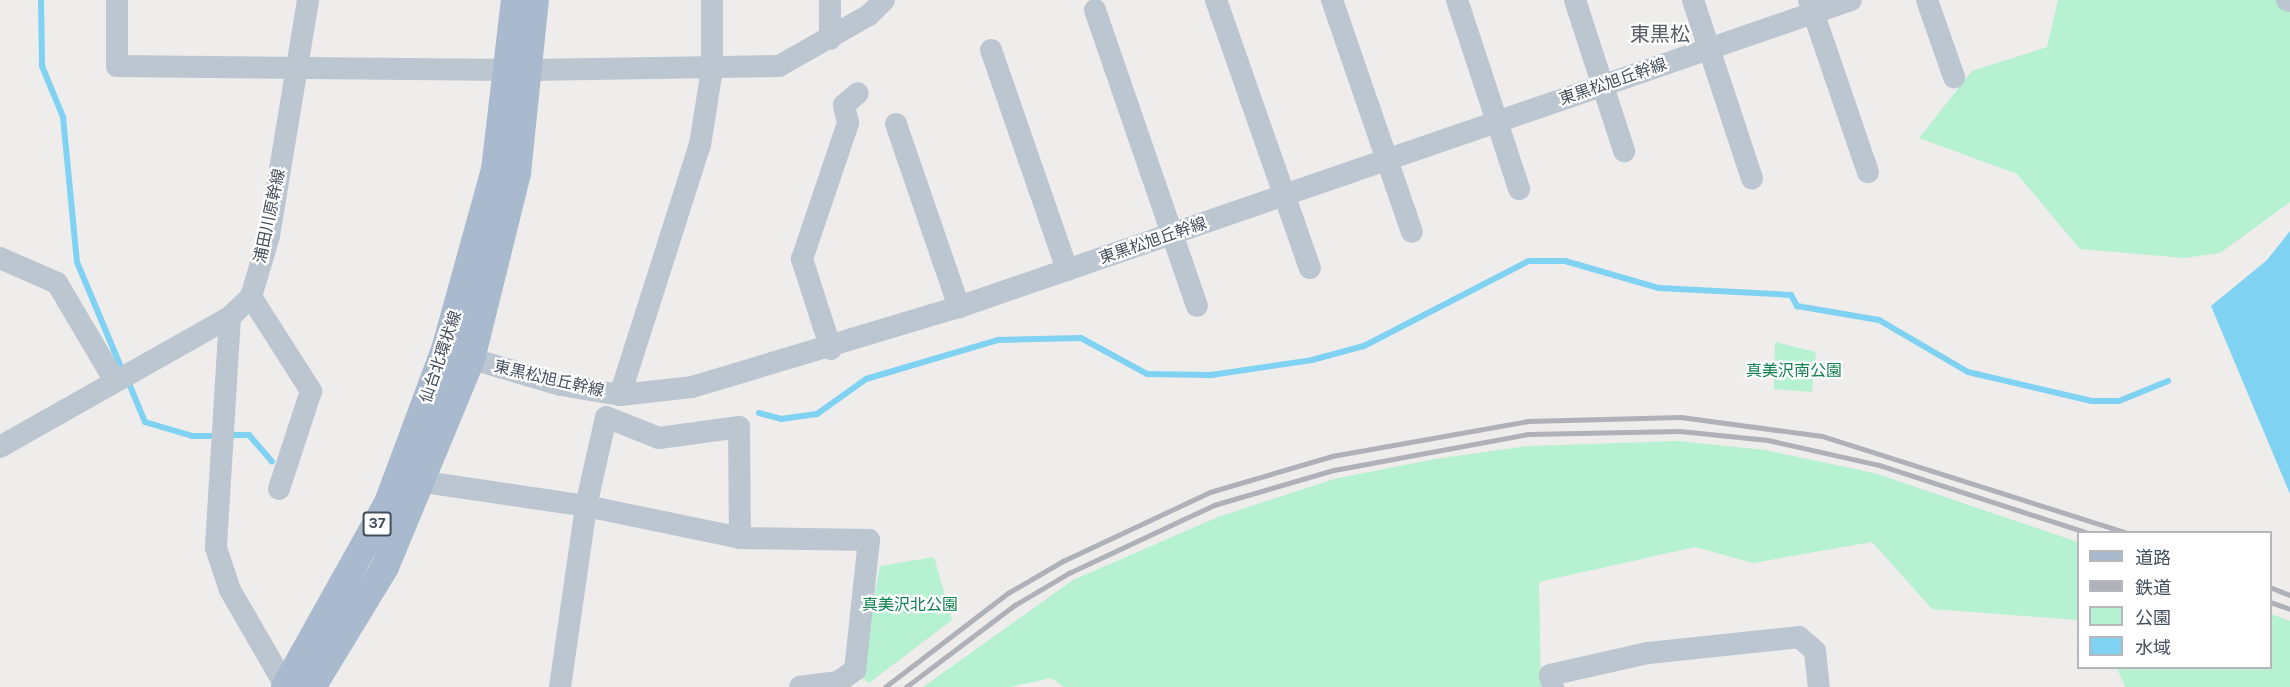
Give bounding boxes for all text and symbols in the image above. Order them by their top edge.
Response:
district label: 東黒松 [1630,22,1690,46]
street label: 東黒松旭丘幹線 [1557,55,1669,109]
street label: 浦田川原幹線 [251,167,289,265]
street label: 東黒松旭丘幹線 [1097,214,1209,268]
street label: 仙台北環状線 [416,308,466,406]
street label: 東黒松旭丘幹線 [492,357,606,401]
park label: 真美沢南公園 [1746,361,1842,381]
road number: 37 [362,512,392,536]
legend [2077,531,2272,669]
text: 道路 [2135,547,2171,569]
text: 鉄道 [2135,577,2171,599]
park label: 真美沢北公園 [862,595,958,615]
text: 公園 [2135,607,2171,629]
text: 水域 [2135,637,2171,659]

